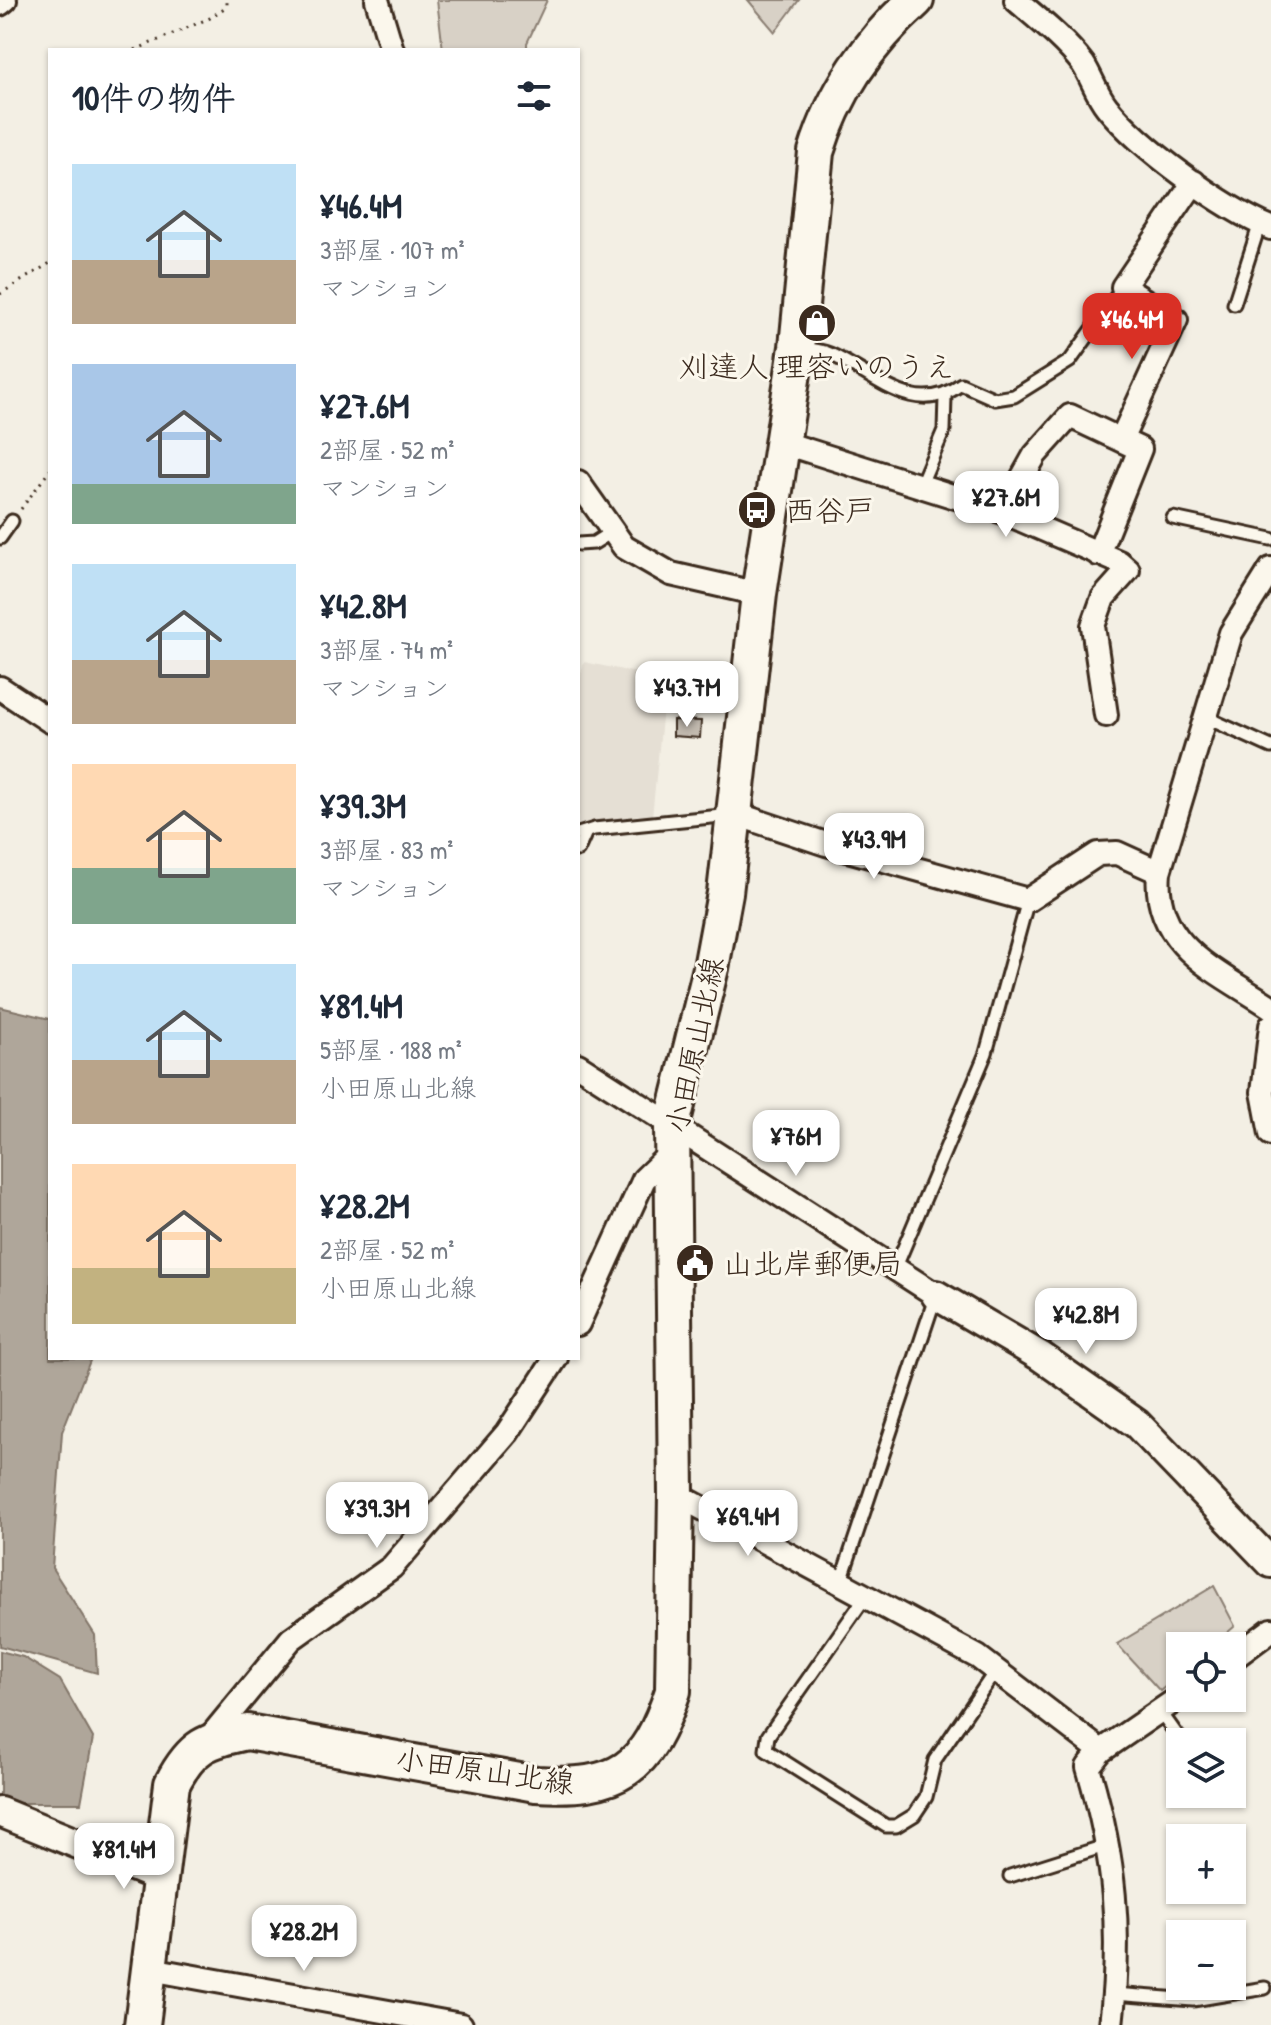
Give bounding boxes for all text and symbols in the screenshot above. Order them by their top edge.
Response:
icon: filters [512,74,556,118]
text: 10件の物件 [72,75,236,121]
text: ¥46.4M [320,183,402,229]
icon: home [136,196,232,292]
text: 3部屋 · 107 m² [320,232,464,267]
text: マンション [320,270,449,305]
pin: ¥46.4M [1067,293,1197,361]
text: ¥46.4M [1101,301,1163,336]
shop icon: 刈達人 理容いのうえ [796,302,838,344]
place label: 刈達人 理容いのうえ [679,346,955,386]
text: ¥27.6M [320,383,410,429]
icon: home [136,396,232,492]
text: 2部屋 · 52 m² [320,432,454,467]
text: マンション [320,470,449,505]
pin: ¥27.6M [941,471,1071,539]
text: ¥27.6M [972,479,1040,514]
bus stop icon: 西谷戸 [736,489,778,531]
place label: 西谷戸 [785,490,875,530]
text: ¥42.8M [320,583,407,629]
icon: home [136,596,232,692]
text: 3部屋 · 74 m² [320,632,453,667]
pin: ¥43.7M [622,661,752,729]
text: ¥43.7M [653,669,721,704]
text: マンション [320,670,449,705]
text: ¥39.3M [320,783,406,829]
icon: home [136,796,232,892]
pin: ¥43.9M [809,813,939,881]
text: ¥43.9M [842,821,906,856]
text: 3部屋 · 83 m² [320,832,453,867]
text: マンション [320,870,449,905]
street label: 小田原山北線 [656,953,732,1137]
text: ¥81.4M [320,983,403,1029]
icon: home [136,996,232,1092]
text: 5部屋 · 188 m² [320,1032,462,1067]
text: 小田原山北線 [320,1070,476,1105]
pin: ¥76M [749,1110,843,1178]
text: ¥76M [771,1118,821,1153]
text: ¥28.2M [320,1183,410,1229]
icon: home [136,1196,232,1292]
text: 2部屋 · 52 m² [320,1232,454,1267]
public building icon: 山北岸郵便局 [674,1242,716,1284]
place label: 山北岸郵便局 [723,1243,903,1283]
text: 小田原山北線 [320,1270,476,1305]
pin: ¥42.8M [1021,1288,1151,1356]
text: ¥42.8M [1053,1296,1119,1331]
pin: ¥39.3M [312,1482,442,1550]
text: ¥39.3M [344,1490,410,1525]
pin: ¥69.4M [683,1490,813,1558]
text: ¥69.4M [717,1498,779,1533]
map controls [1166,1632,1246,2000]
button: locate [1166,1632,1246,1712]
button: layers [1166,1728,1246,1808]
street label: 小田原山北線 [393,1738,577,1802]
pin: ¥81.4M [59,1823,189,1891]
button: + [1166,1824,1246,1904]
text: ¥81.4M [92,1831,156,1866]
pin: ¥28.2M [239,1905,369,1973]
text: ¥28.2M [270,1913,338,1948]
button: − [1166,1920,1246,2000]

